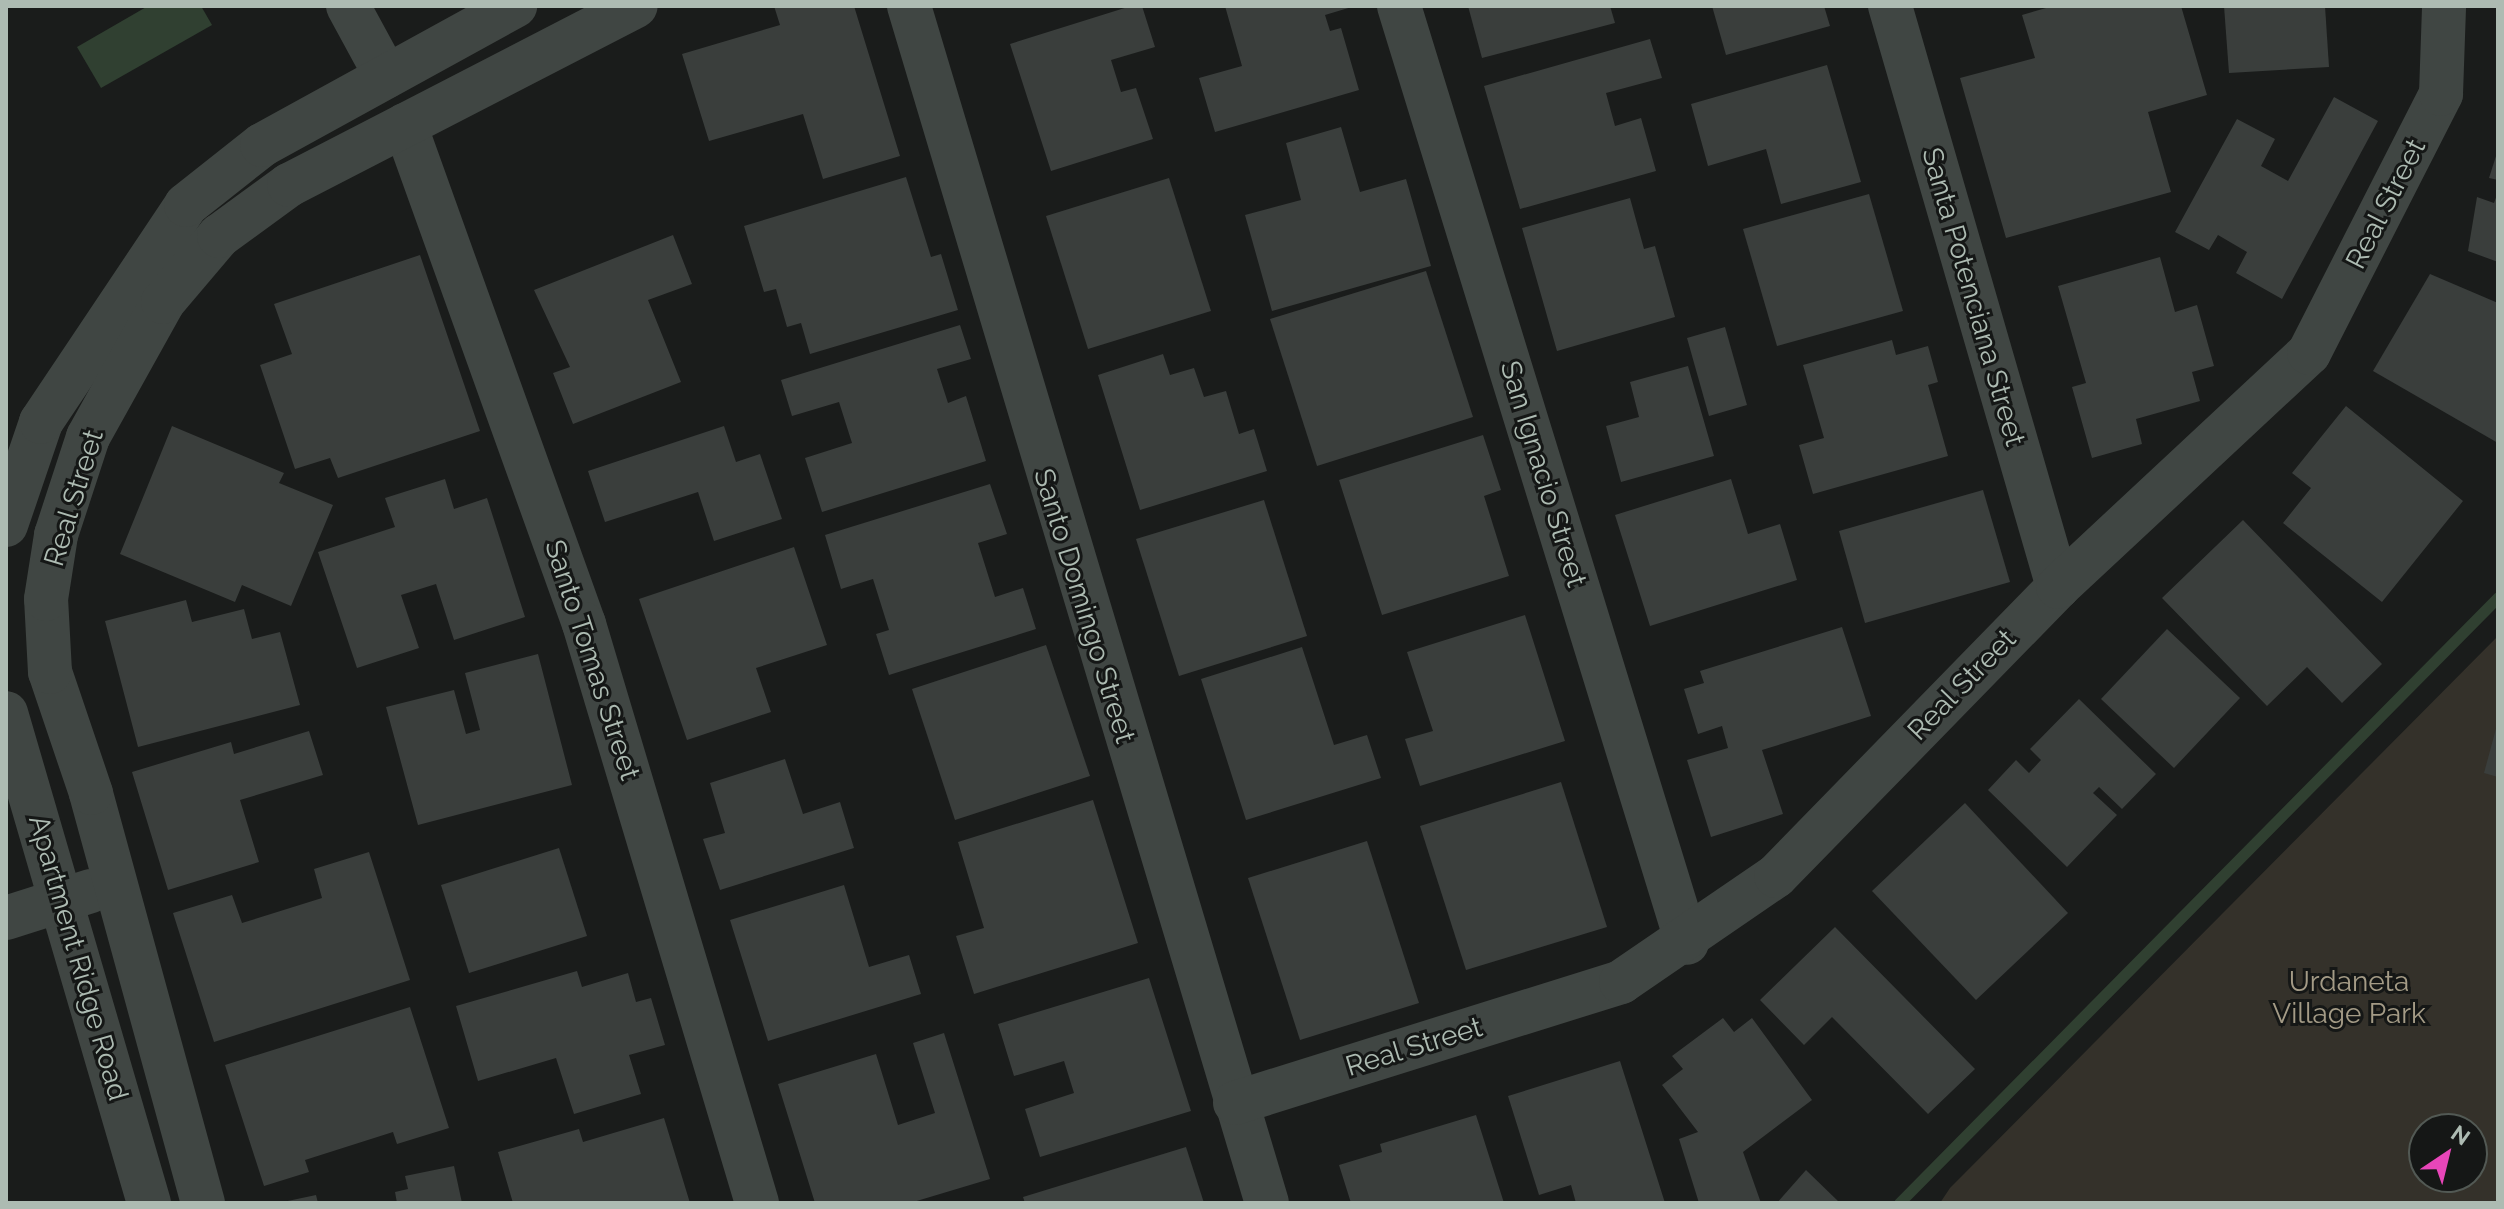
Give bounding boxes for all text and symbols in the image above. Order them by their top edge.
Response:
street label: Real Street [2339,133,2433,275]
street label: Santa Potenciana Street [1914,144,2032,450]
street label: San Ignacio Street [1493,357,1593,591]
street label: Real Street [37,425,111,571]
street label: Santo Domingo Street [1026,465,1142,747]
street label: Santo Tomas Street [537,535,647,785]
street label: Real Street [1901,622,2023,748]
street label: Apartment Ridge Road [21,811,135,1105]
park label: Urdaneta Village Park [2272,965,2426,1031]
street label: Real Street [1341,1010,1487,1084]
north arrow [2408,1113,2488,1193]
text: N [2446,1120,2475,1150]

